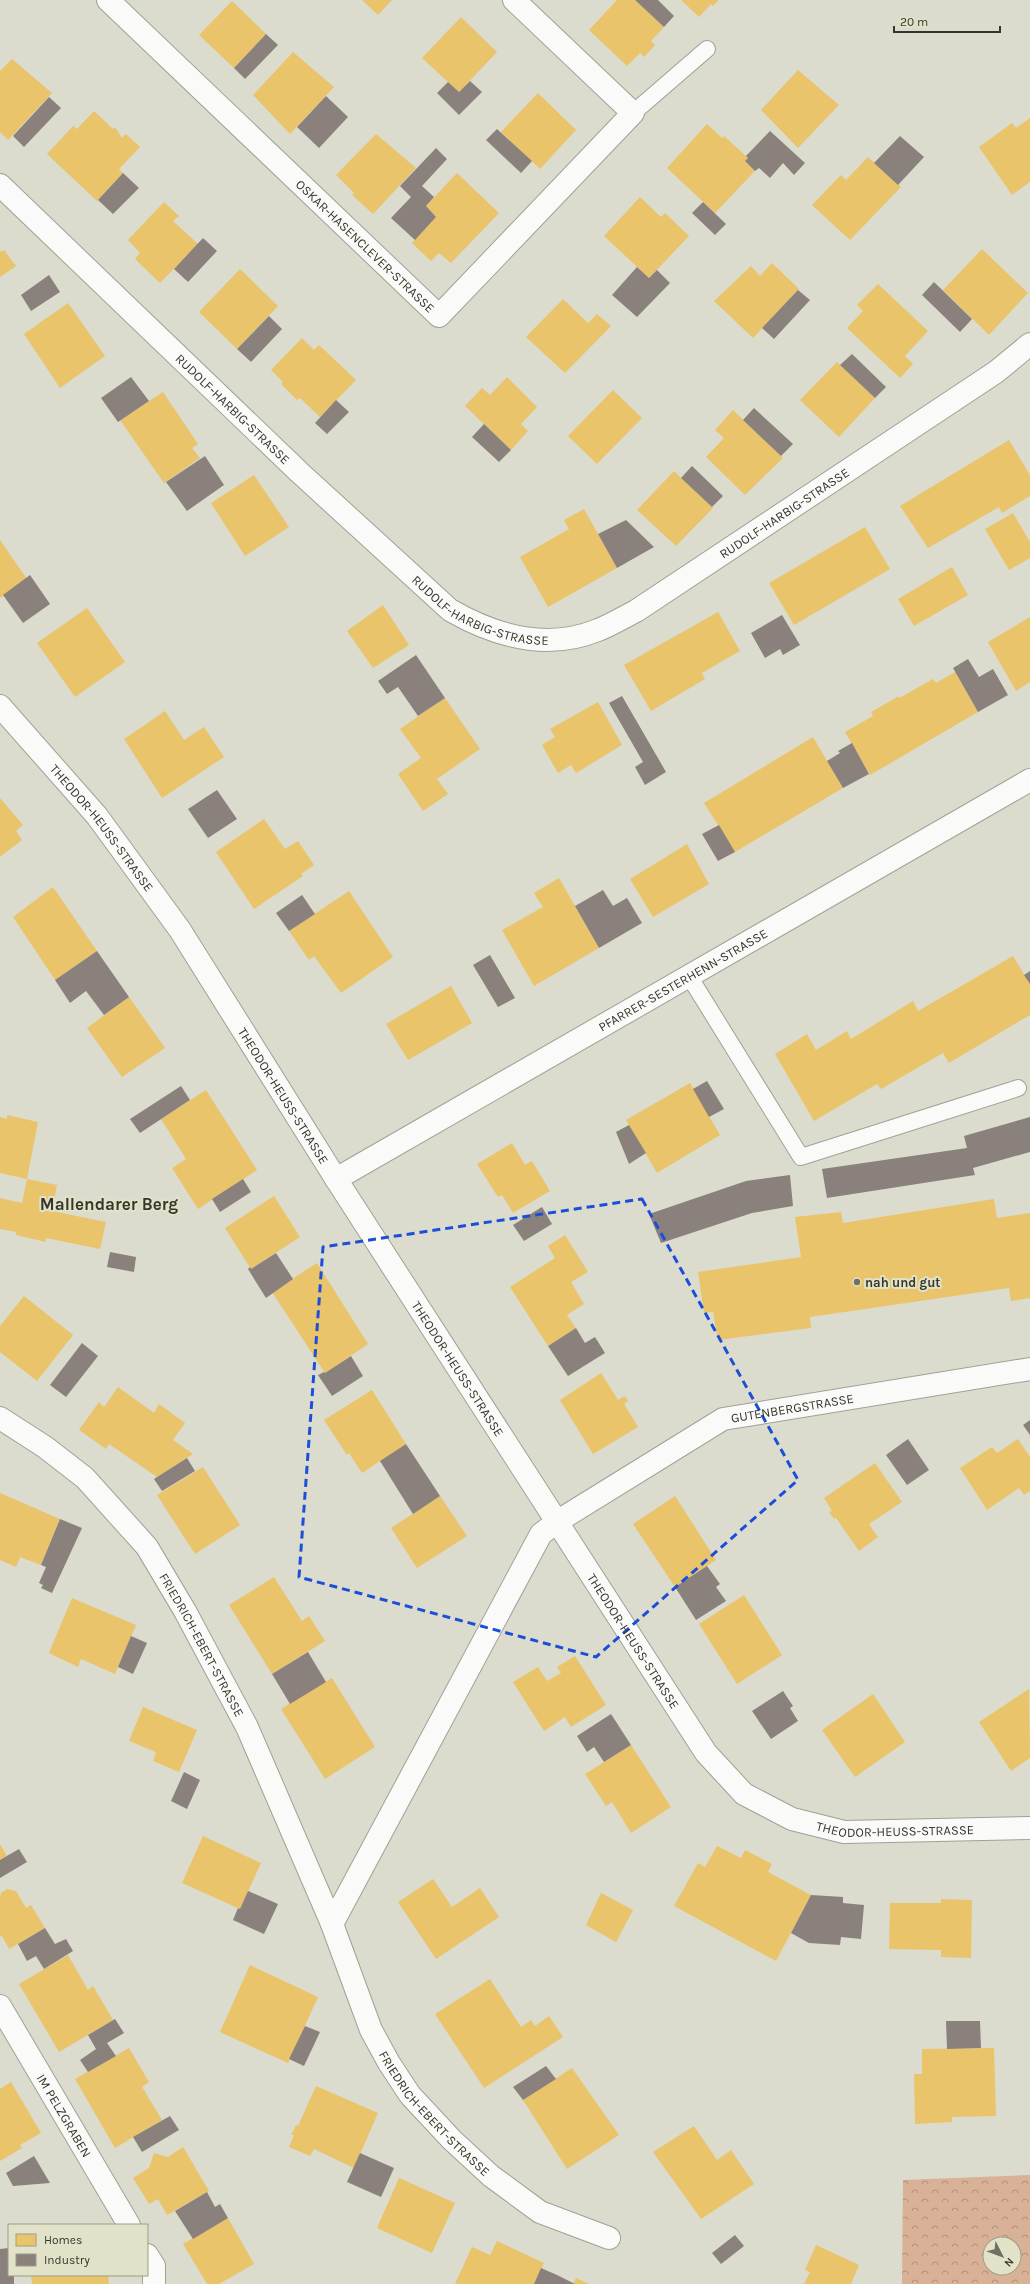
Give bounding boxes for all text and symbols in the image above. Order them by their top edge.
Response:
scale bar [894,8,1000,34]
text: 20 m [900,15,928,29]
street label: OSKAR-HASENCLEVER-STRASSE [293,177,438,316]
street label: RUDOLF-HARBIG-STRASSE [172,351,293,467]
street label: RUDOLF-HARBIG-STRASSE [717,465,852,562]
street label: RUDOLF-HARBIG-STRASSE [409,572,549,648]
street label: THEODOR-HEUSS-STRASSE [47,761,156,895]
street label: PFARRER-SESTERHENN-STRASSE [596,926,770,1035]
street label: THEODOR-HEUSS-STRASSE [235,1025,332,1167]
district label: Mallendarer Berg [40,1194,178,1214]
place label: nah und gut [865,1275,940,1290]
marker: nah und gut [852,1277,862,1287]
street label: THEODOR-HEUSS-STRASSE [409,1298,507,1439]
street label: GUTENBERGSTRASSE [730,1391,855,1426]
street label: FRIEDRICH-EBERT-STRASSE [156,1570,247,1719]
street label: THEODOR-HEUSS-STRASSE [584,1571,682,1712]
street label: THEODOR-HEUSS-STRASSE [815,1818,974,1840]
street label: FRIEDRICH-EBERT-STRASSE [376,2048,493,2179]
street label: IM PELZGRABEN [34,2071,94,2160]
legend [8,2224,148,2276]
text: Homes [44,2233,82,2247]
north arrow [982,2236,1022,2276]
text: Industry [44,2253,90,2267]
text: N [1002,2255,1017,2270]

